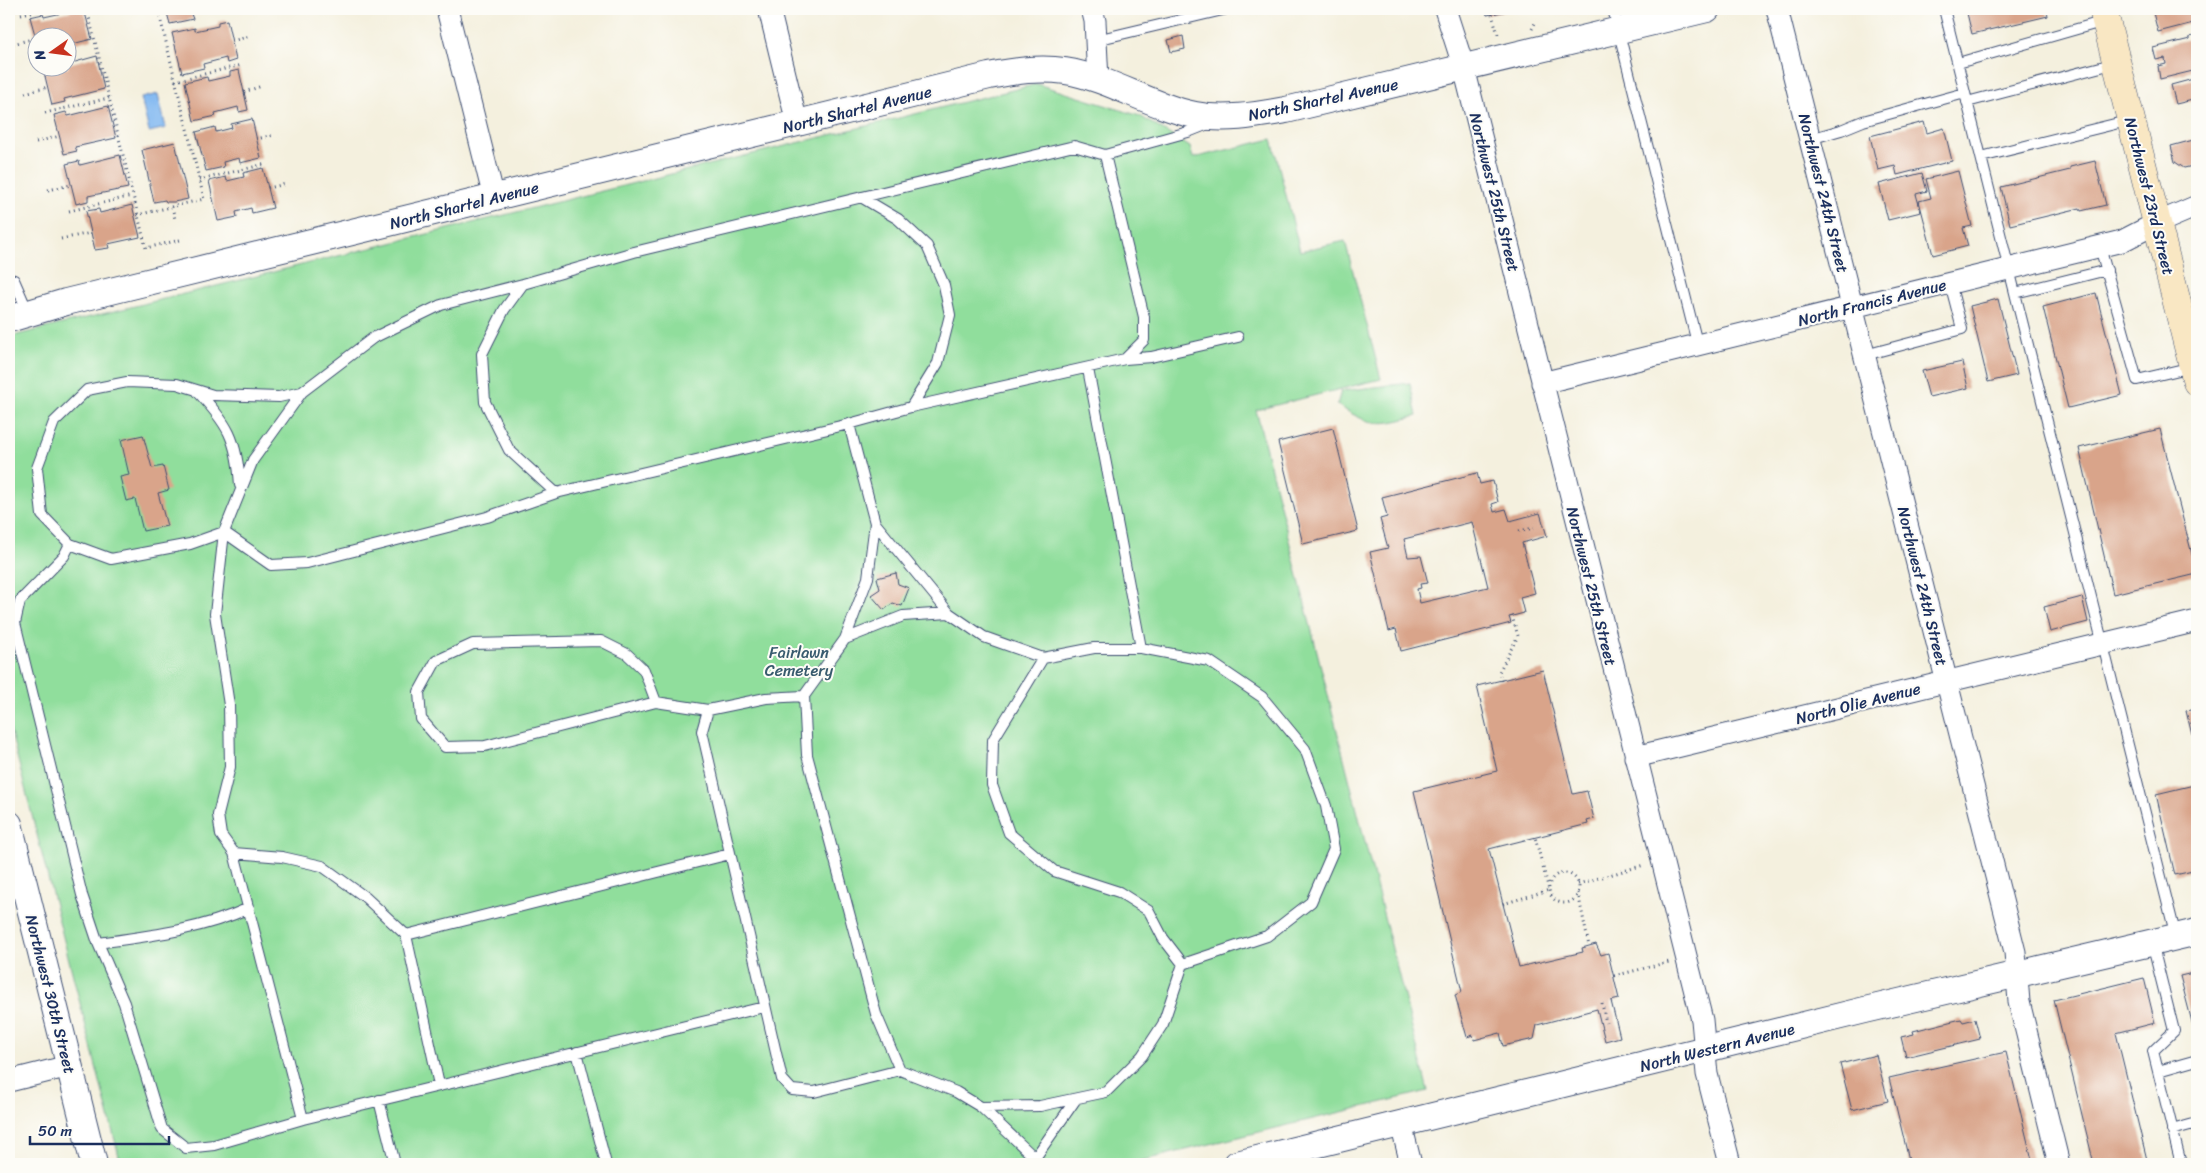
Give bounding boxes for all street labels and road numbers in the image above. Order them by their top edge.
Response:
street label: North Shartel Avenue [1245,69,1401,130]
street label: North Shartel Avenue [779,77,935,142]
street label: Northwest 25th Street [1461,109,1528,275]
street label: Northwest 24th Street [1790,110,1857,276]
street label: Northwest 23rd Street [2116,114,2183,278]
street label: North Shartel Avenue [386,173,542,238]
street label: North Francis Avenue [1795,270,1950,335]
street label: Northwest 25th Street [1558,503,1625,669]
street label: Northwest 24th Street [1889,503,1956,669]
street label: North Olie Avenue [1792,674,1924,733]
street label: Northwest 30th Street [17,911,84,1077]
street label: North Western Avenue [1637,1014,1798,1081]

